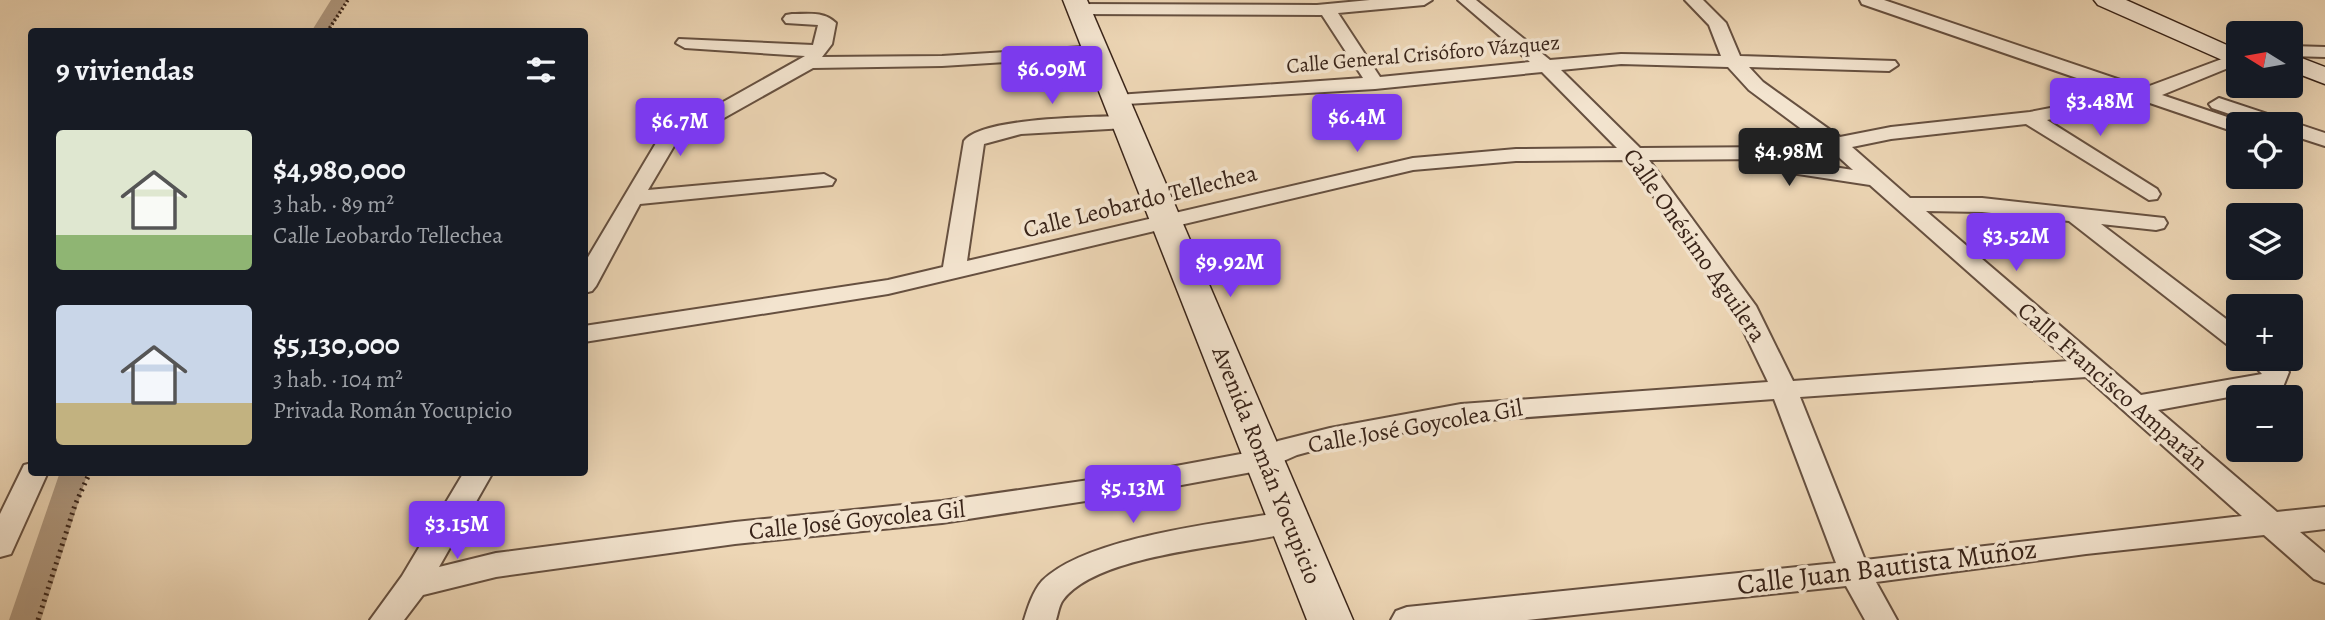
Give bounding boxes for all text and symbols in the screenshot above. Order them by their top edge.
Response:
north arrow [2226,21,2303,98]
map controls [2226,21,2303,462]
street label: Calle General Crisóforo Vázquez [1285,28,1561,80]
pin: $6.09M [995,46,1109,106]
text: 9 viviendas [56,50,194,90]
icon: filters [522,51,560,89]
text: $6.09M [1017,53,1087,84]
pin: $3.48M [2043,78,2157,138]
text: $3.48M [2066,85,2134,116]
pin: $6.4M [1308,94,1406,154]
pin: $6.7M [631,99,729,158]
text: $6.4M [1328,101,1386,132]
text: $6.7M [652,105,708,136]
button: locate [2226,112,2303,189]
pin: $4.98M [1732,128,1846,188]
text: $4.98M [1755,135,1823,166]
street label: Calle Onésimo Aguilera [1616,142,1774,349]
text: $4,980,000 [273,149,406,189]
street label: Calle Leobardo Tellechea [1020,156,1261,246]
icon: home [112,158,196,242]
text: 3 hab. · 89 m² [273,189,394,220]
button: layers [2226,203,2303,280]
pin: $3.52M [1959,214,2073,273]
text: Calle Leobardo Tellechea [273,220,503,251]
text: $3.52M [1982,220,2050,251]
pin: $9.92M [1173,240,1287,299]
text: $9.92M [1196,246,1264,277]
street label: Calle Francisco Amparán [2011,294,2215,478]
button: + [2226,294,2303,371]
text: $5,130,000 [273,324,400,364]
icon: home [112,333,196,417]
street label: Avenida Román Yocupicio [1204,340,1329,589]
text: 3 hab. · 104 m² [273,364,403,395]
button: − [2226,385,2303,462]
street label: Calle José Goycolea Gil [1305,391,1525,461]
text: Privada Román Yocupicio [273,395,512,426]
pin: $5.13M [1076,466,1190,525]
text: $5.13M [1101,472,1165,503]
street label: Calle José Goycolea Gil [747,493,967,547]
pin: $3.15M [400,502,514,561]
text: $3.15M [425,508,489,539]
street label: Calle Juan Bautista Muñoz [1735,530,2039,604]

